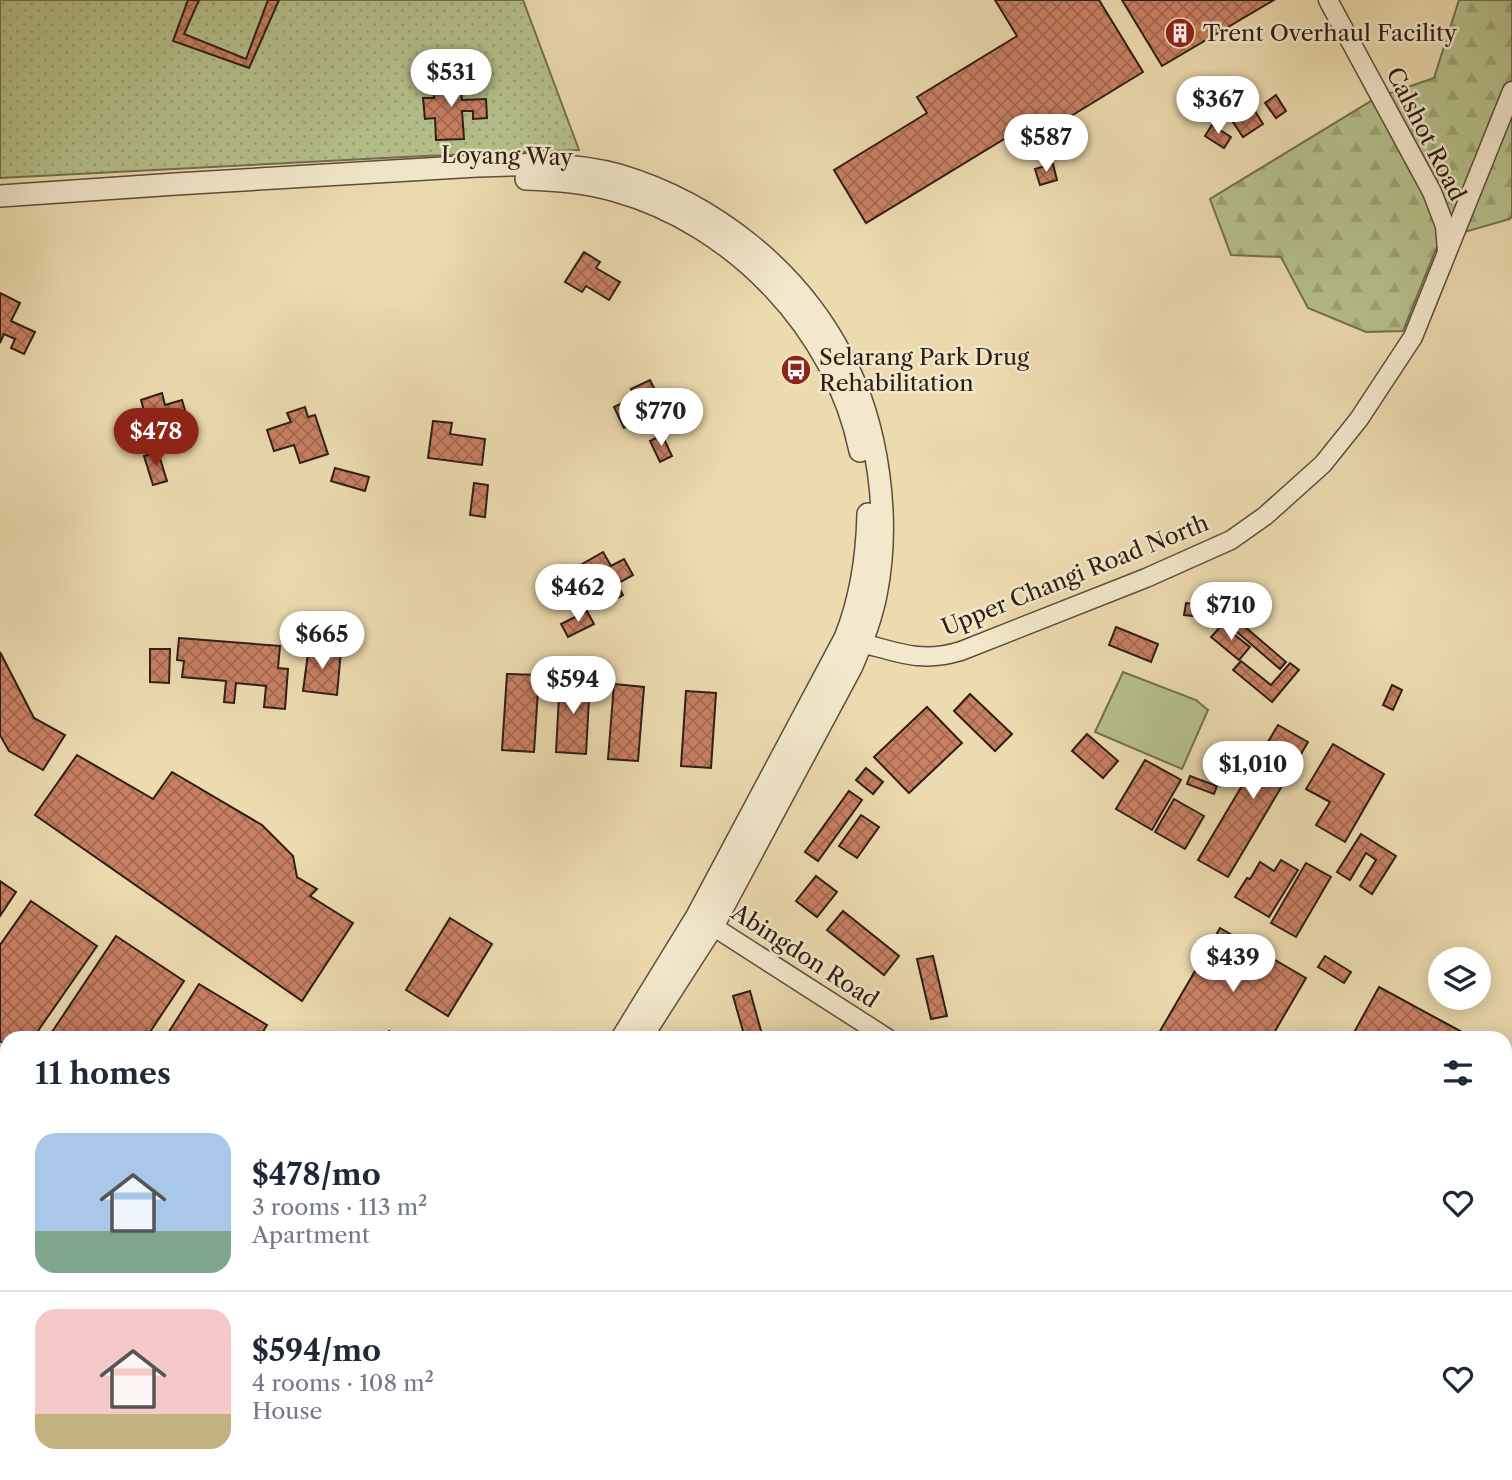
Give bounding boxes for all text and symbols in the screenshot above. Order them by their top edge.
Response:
building icon: Trent Overhaul Facility [1163,16,1197,50]
place label: Trent Overhaul Facility [1203,19,1457,47]
pin: $531 [410,50,492,109]
text: $531 [427,58,475,86]
street label: Calshot Road [1380,62,1472,206]
pin: $367 [1177,76,1259,136]
text: $367 [1192,85,1244,113]
pin: $587 [1005,114,1087,174]
text: $587 [1020,123,1072,151]
street label: Loyang Way [441,141,573,171]
place label: Selarang Park Drug Rehabilitation [819,343,1030,397]
bus stop icon: Selarang Park Drug Rehabilitation [779,353,813,387]
pin: $770 [620,388,702,448]
text: $770 [635,397,687,425]
pin: $478 [115,408,197,468]
text: $478 [130,417,182,445]
street label: Upper Changi Road North [937,509,1213,641]
pin: $462 [537,564,619,624]
text: $462 [551,573,605,601]
pin: $710 [1190,582,1272,642]
text: $710 [1206,591,1256,619]
pin: $665 [281,612,363,671]
text: $665 [295,620,349,648]
pin: $594 [532,656,614,716]
text: $594 [547,665,599,693]
pin: $1,010 [1196,742,1310,801]
text: $1,010 [1219,750,1287,778]
street label: Abingdon Road [725,897,884,1014]
pin: $439 [1192,934,1274,994]
text: $439 [1206,943,1260,971]
map controls [1428,947,1491,1010]
button: layers [1428,947,1491,1010]
icon: filters [1439,1054,1477,1092]
text: 11 homes [35,1055,171,1092]
text: $478/mo [252,1156,381,1193]
icon: home [91,1161,175,1245]
icon: heart [1439,1184,1477,1222]
text: 3 rooms · 113 m² [252,1193,428,1221]
text: Apartment [252,1221,370,1249]
text: $594/mo [252,1332,381,1369]
icon: home [91,1337,175,1421]
icon: heart [1439,1360,1477,1398]
text: 4 rooms · 108 m² [252,1369,434,1397]
text: House [252,1397,322,1425]

